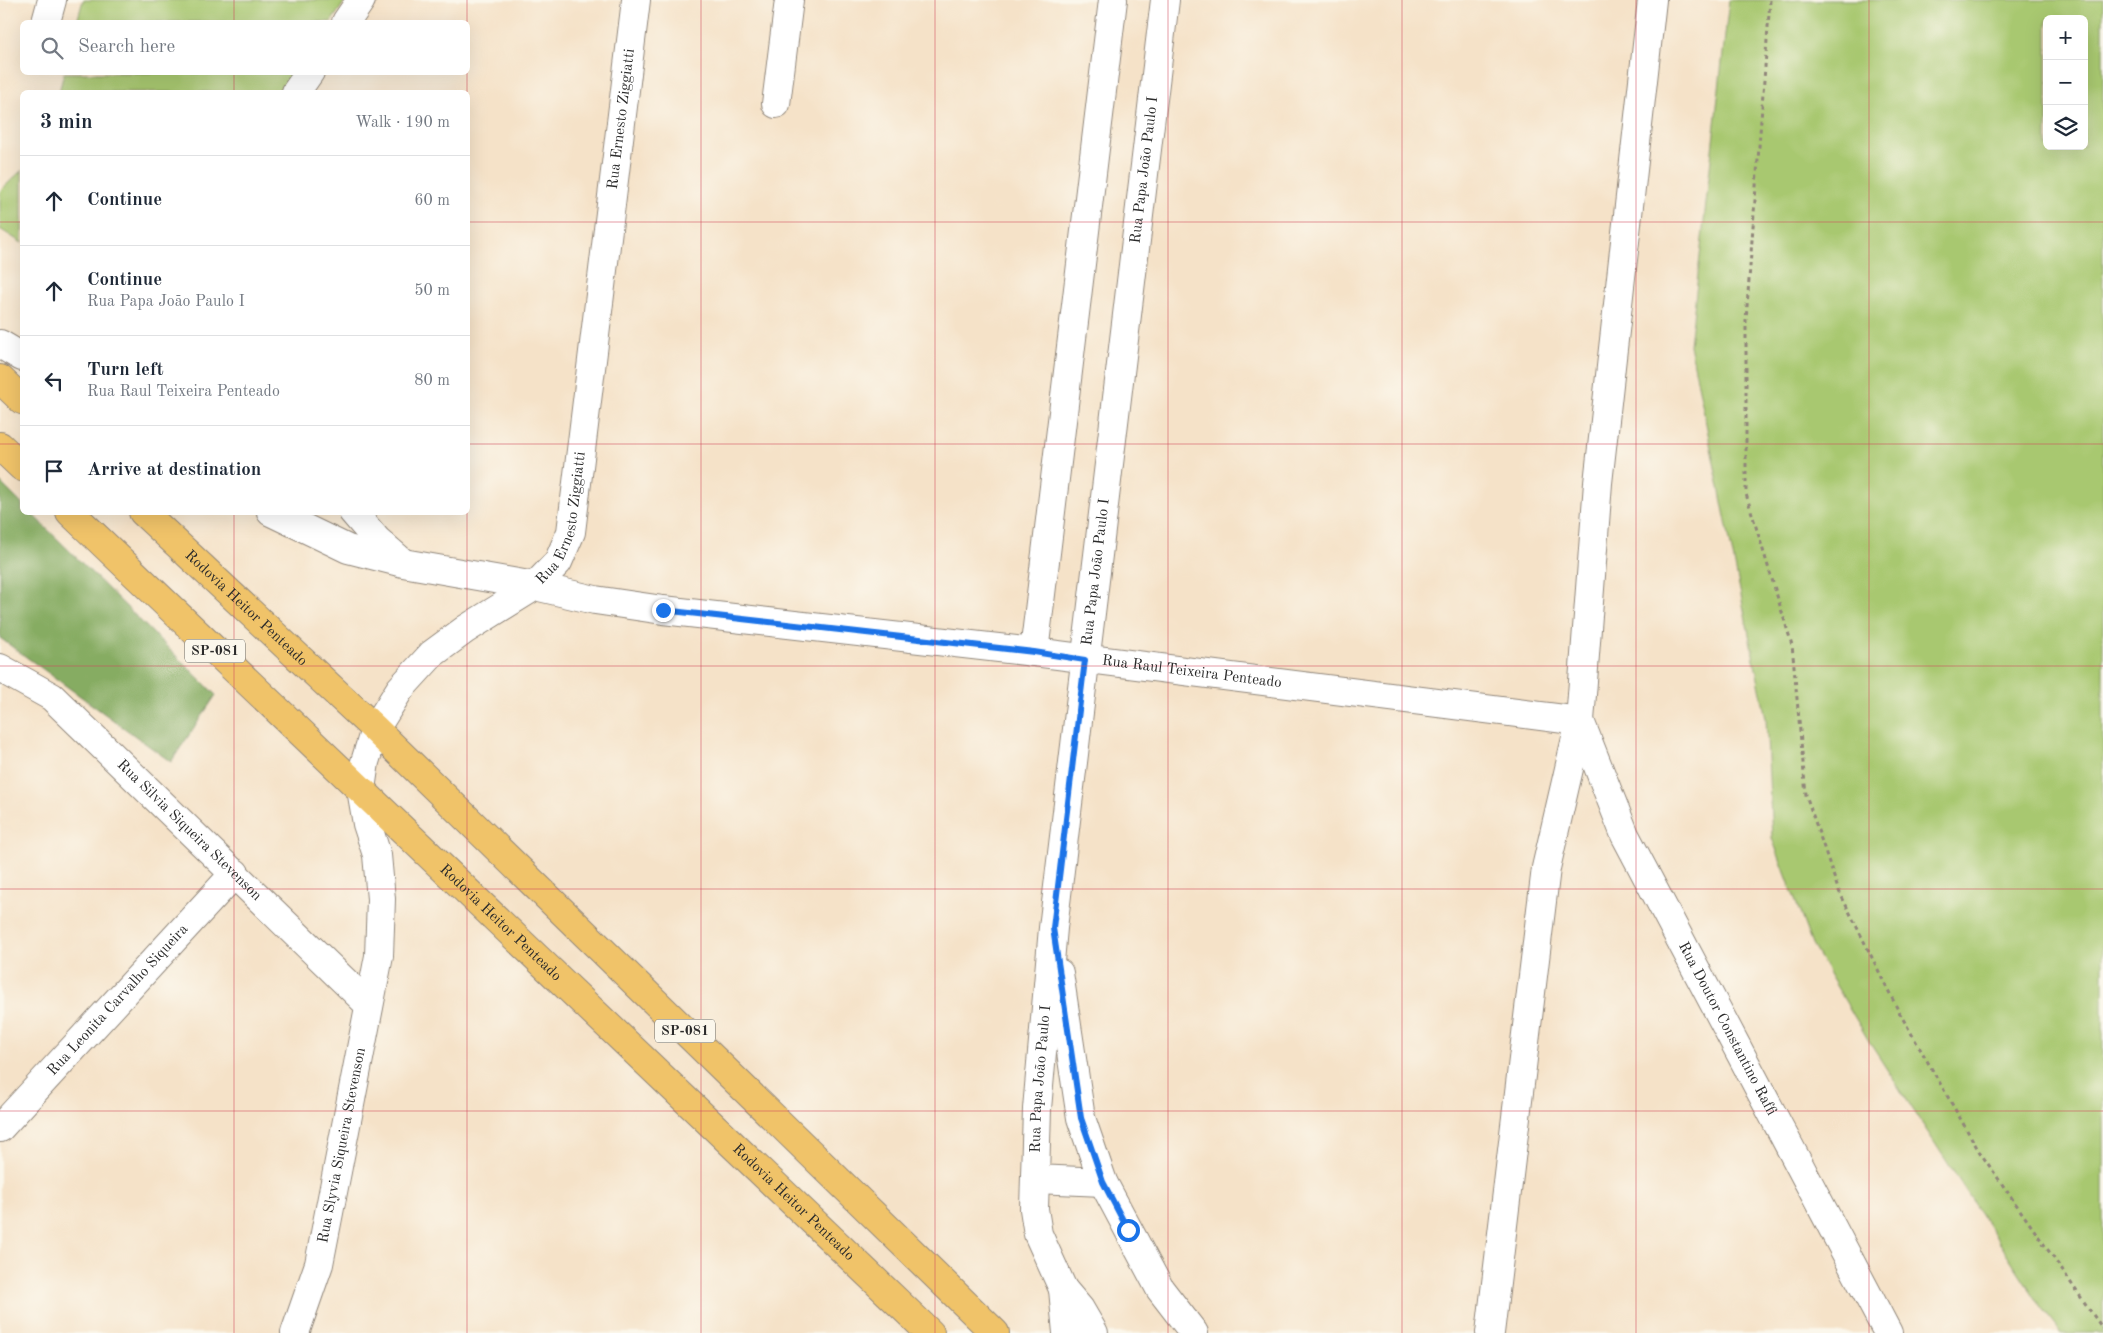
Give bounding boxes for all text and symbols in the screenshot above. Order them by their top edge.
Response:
map controls [2043,15,2088,150]
button: + [2043,15,2088,60]
search box [20,20,470,75]
icon: search [38,34,66,62]
text: Search here [78,38,175,57]
street label: Rua Ernesto Ziggiatti [605,48,637,190]
button: − [2043,60,2088,105]
street label: Rua Papa João Paulo I [1128,96,1161,244]
button: layers [2043,105,2088,150]
text: 3 min [40,112,93,133]
text: Walk · 190 m [355,115,450,131]
icon: ahead [40,187,68,215]
text: Continue [87,191,162,210]
text: 60 m [414,193,450,209]
text: Continue [87,271,162,290]
icon: ahead [40,277,68,305]
text: 50 m [414,283,450,299]
text: Rua Papa João Paulo I [87,294,245,310]
text: Turn left [87,361,164,380]
icon: left [40,367,68,395]
text: 80 m [414,373,450,389]
text: Rua Raul Teixeira Penteado [87,384,280,400]
street label: Rua Ernesto Ziggiatti [533,451,588,587]
icon: arrive [40,457,68,485]
text: Arrive at destination [87,461,261,480]
street label: Rua Papa João Paulo I [1080,498,1112,646]
street label: Rodovia Heitor Penteado [182,548,310,669]
route end [652,599,675,622]
road number: SP-081 [185,640,245,662]
street label: Rua Raul Teixeira Penteado [1101,653,1283,691]
street label: Rua Silvia Siqueira Stevenson [114,757,264,904]
street label: Rodovia Heitor Penteado [437,862,564,984]
street label: Rua Leonita Carvalho Siqueira [45,921,192,1079]
street label: Rua Doutor Constantino Raffi [1675,940,1779,1118]
street label: Rua Papa João Paulo I [1028,1004,1054,1153]
road number: SP-081 [655,1019,715,1042]
street label: Rua Slyvia Siqueira Stevenson [316,1046,368,1244]
street label: Rodovia Heitor Penteado [730,1141,857,1264]
route start [1117,1219,1140,1242]

